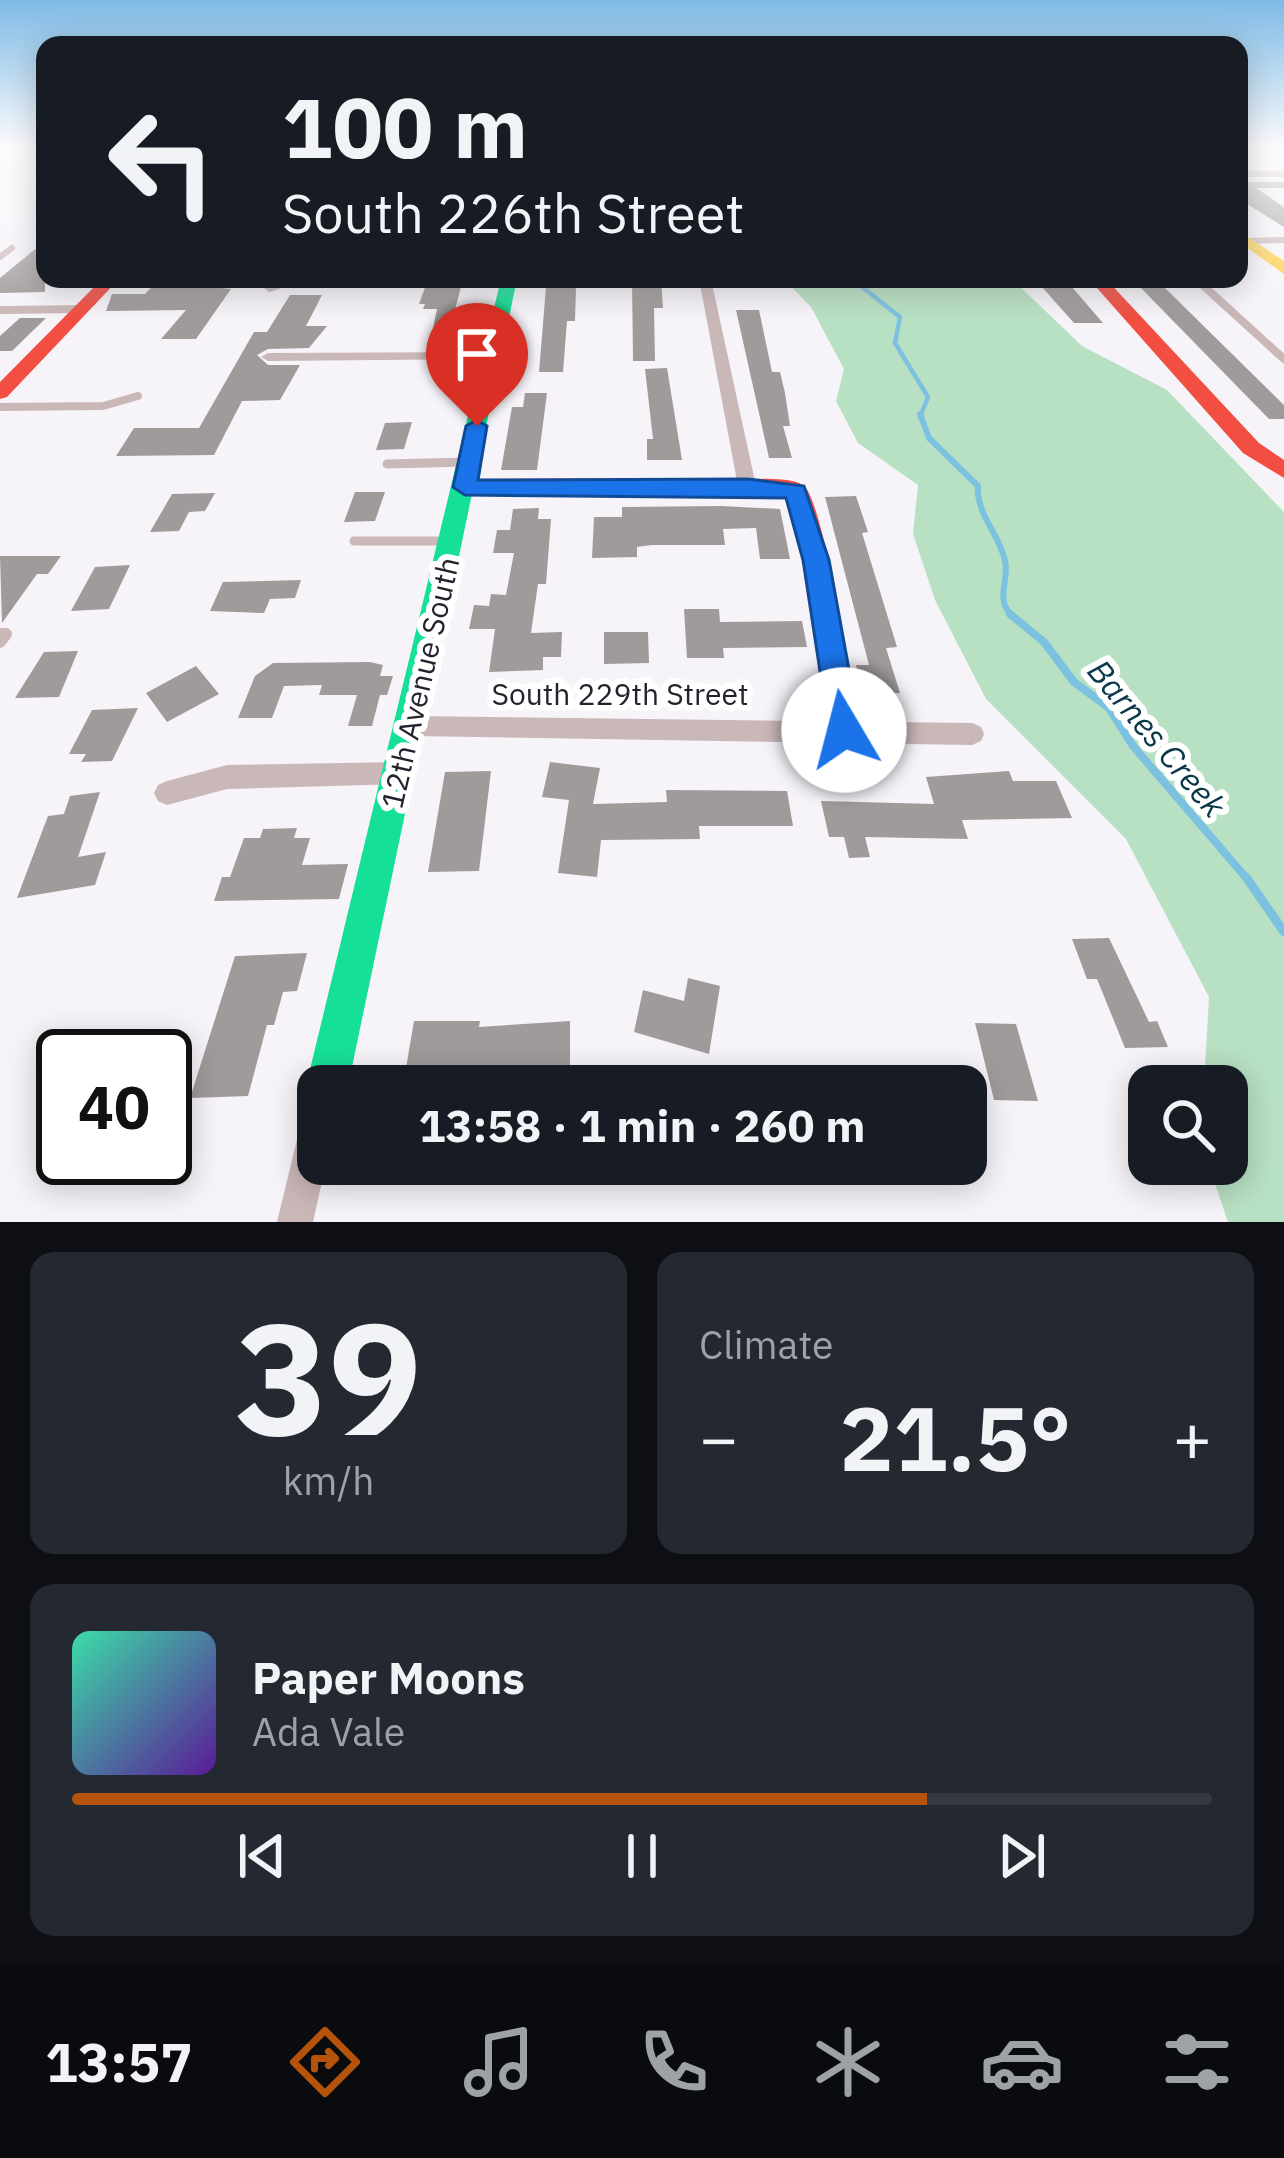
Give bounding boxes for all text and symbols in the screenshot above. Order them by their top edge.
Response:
text: 100 m [282,72,528,181]
icon: left [84,84,240,240]
text: South 226th Street [282,178,744,248]
pin [426,303,528,426]
icon: arrive [444,321,510,387]
street label: 12th Avenue South [372,553,467,812]
water label: Barnes Creek [1079,650,1236,826]
position arrow [781,667,907,793]
street label: South 229th Street [492,674,748,713]
speed limit sign: 40 [36,1029,192,1185]
map controls [1128,1065,1248,1185]
button: search [1128,1065,1248,1185]
text: 13:58 · 1 min · 260 m [419,1096,865,1154]
text: 39 [235,1275,422,1478]
text: Climate [699,1319,833,1370]
text: 21.5° [839,1379,1072,1496]
text: − [699,1394,739,1480]
text: + [1172,1394,1212,1480]
text: km/h [283,1455,374,1506]
text: Paper Moons [252,1648,525,1706]
text: Ada Vale [252,1706,405,1757]
icon: previous [229,1823,295,1889]
icon: pause [609,1823,675,1889]
icon: next [989,1823,1055,1889]
icon: directions [283,2020,367,2104]
icon: music [457,2020,541,2104]
icon: phone [632,2020,716,2104]
icon: climate [806,2020,890,2104]
icon: car [980,2020,1064,2104]
icon: filters [1155,2020,1239,2104]
text: 13:57 [45,2027,193,2097]

